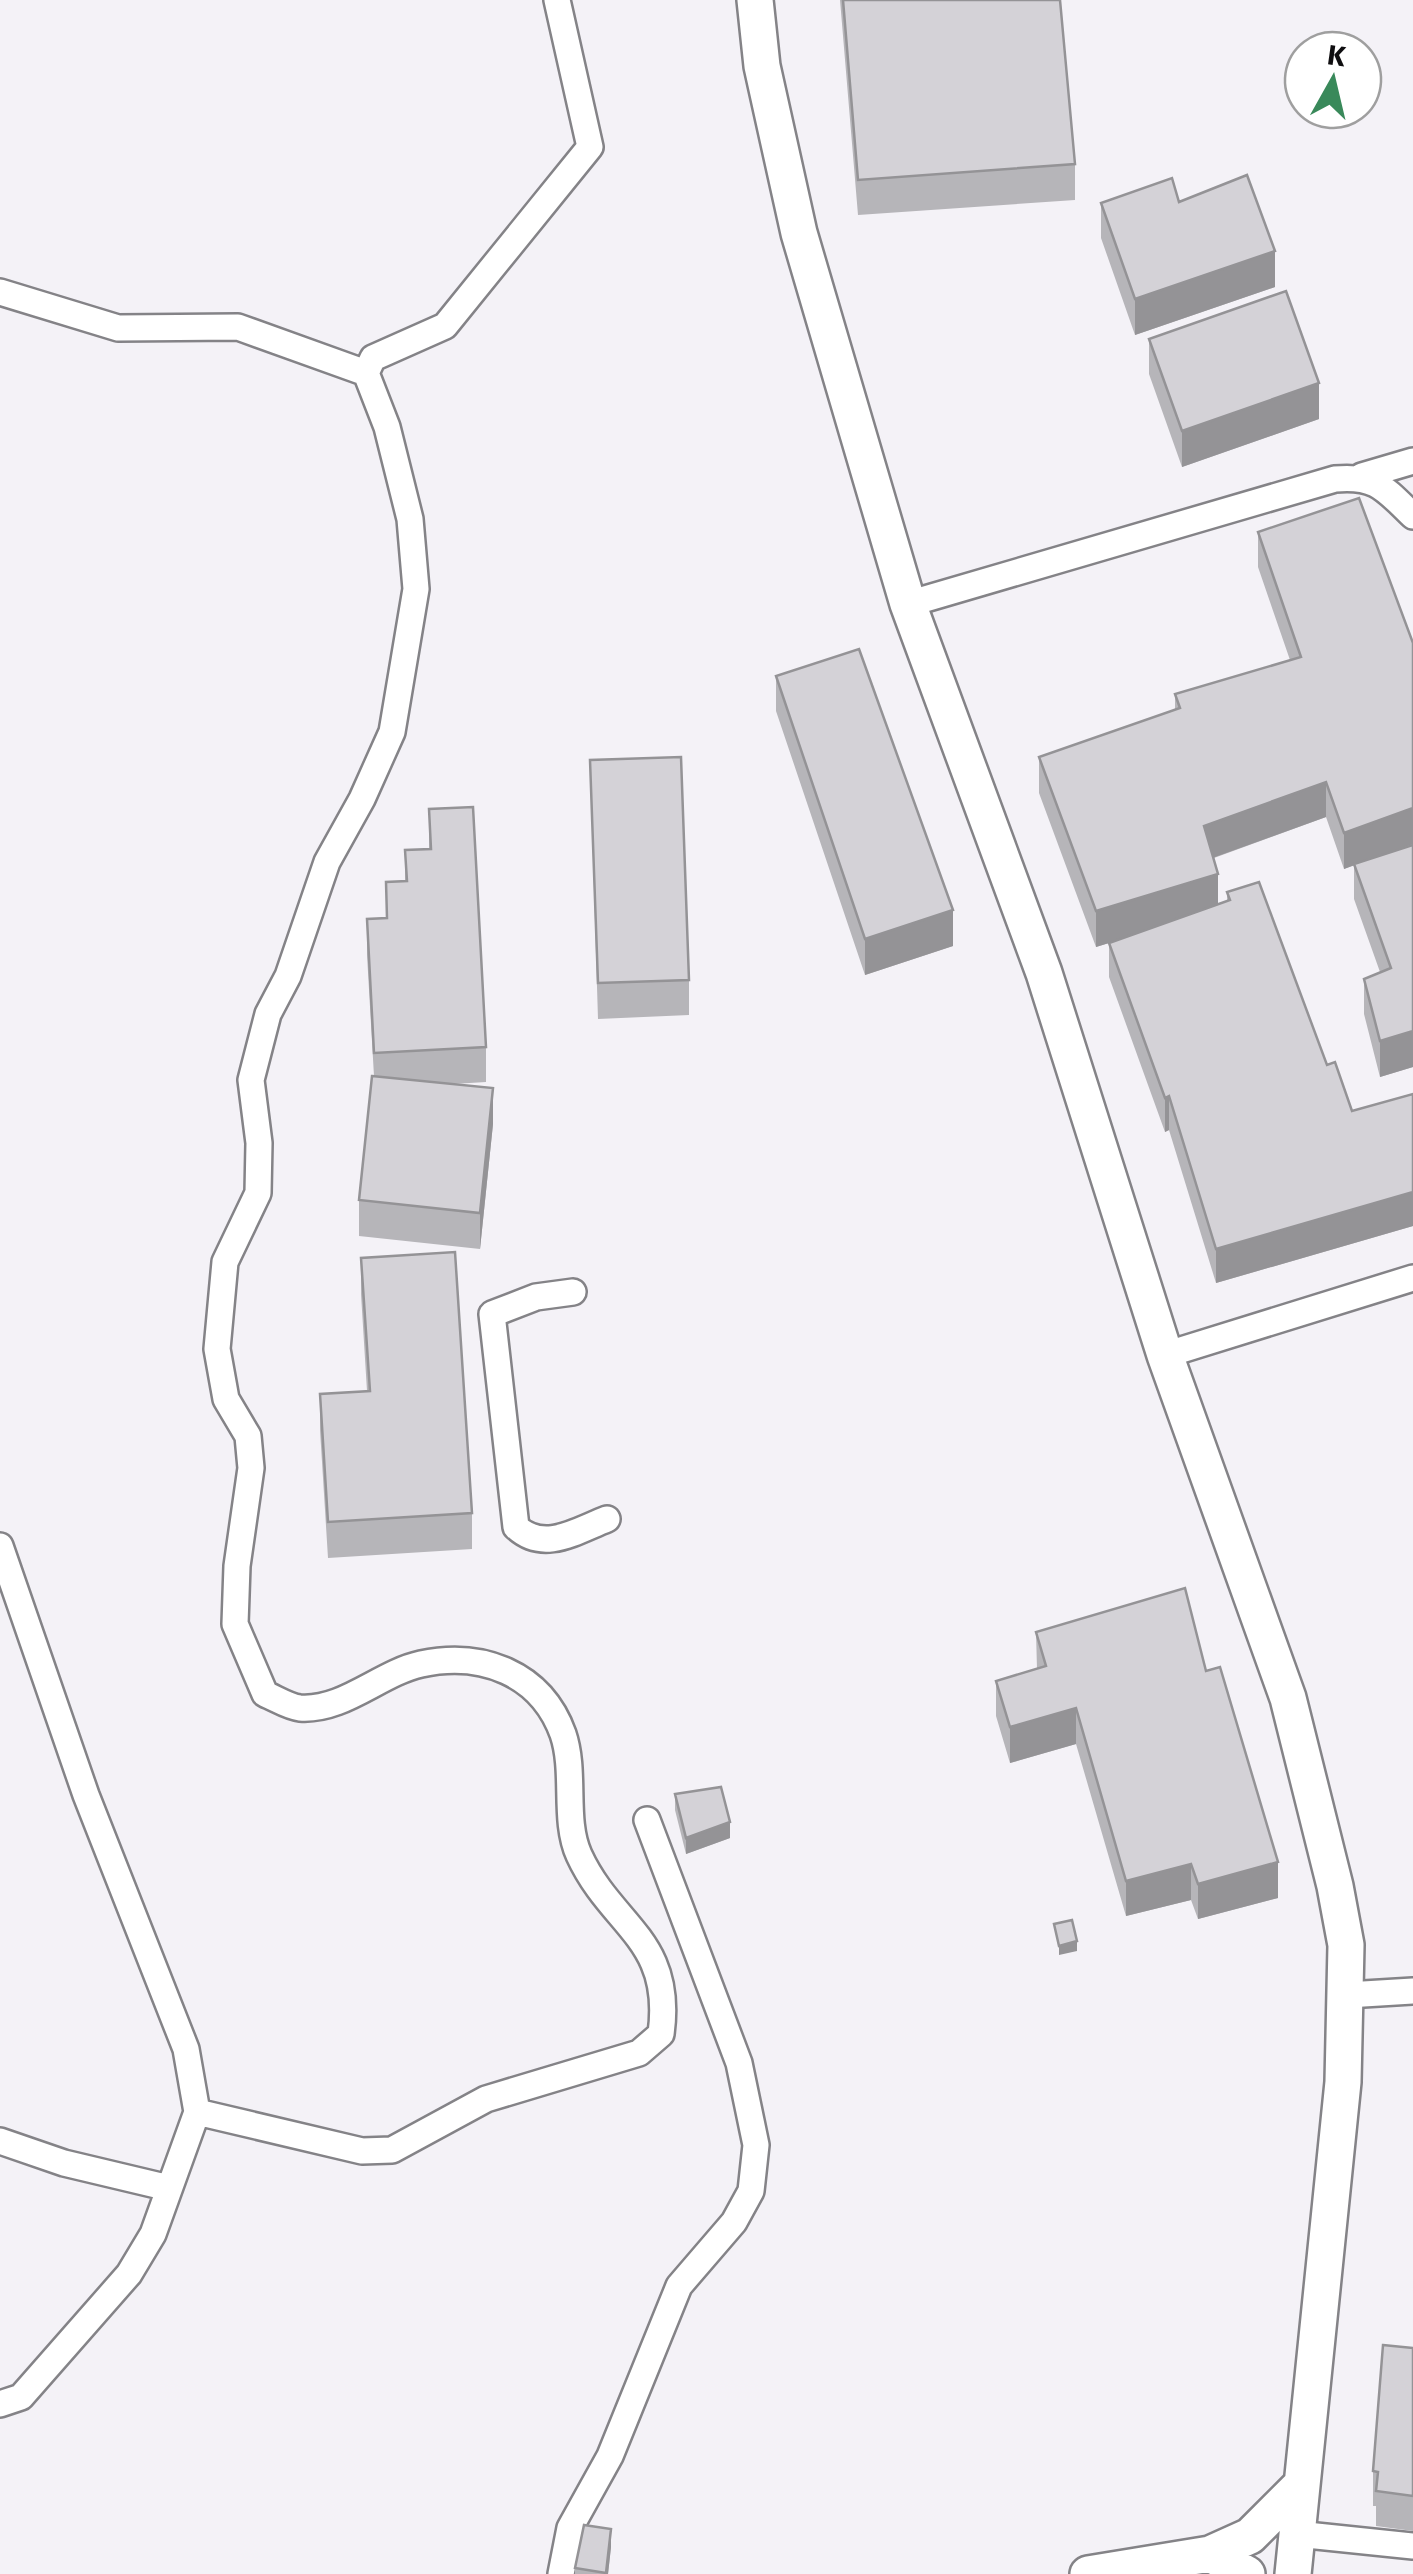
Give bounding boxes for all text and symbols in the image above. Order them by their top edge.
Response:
north arrow [1283,30,1383,130]
text: K [1325,38,1349,73]

